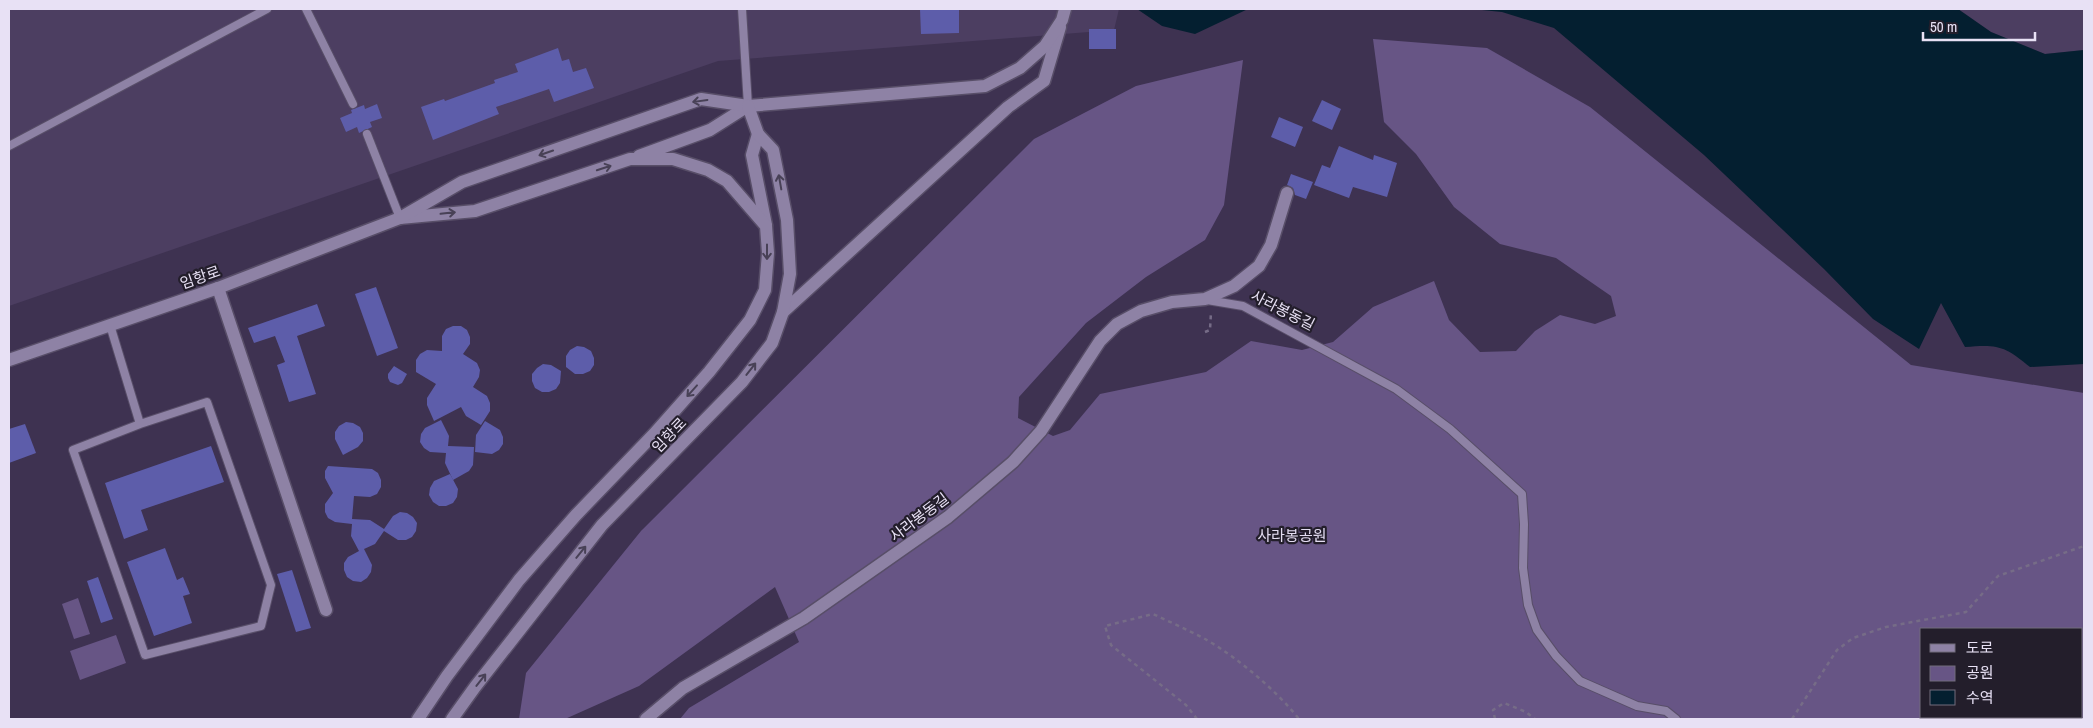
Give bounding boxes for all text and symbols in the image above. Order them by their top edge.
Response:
scale bar [1923,10,2036,42]
text: 50 m [1930,16,1957,37]
one-way arrow [692,97,708,107]
one-way arrow [539,149,554,158]
one-way arrow [596,163,611,172]
one-way arrow [774,174,784,190]
one-way arrow [440,209,456,218]
one-way arrow [762,244,772,260]
street label: 임항로 [177,260,223,294]
street label: 사라봉동길 [1247,285,1319,335]
one-way arrow [746,363,757,376]
one-way arrow [687,384,698,397]
street label: 임항로 [647,413,691,457]
street label: 사라봉동길 [885,488,953,546]
park label: 사라봉공원 [1257,525,1327,546]
one-way arrow [576,546,587,559]
legend [1920,628,2083,718]
text: 도로 [1966,637,1994,658]
text: 공원 [1966,662,1994,683]
one-way arrow [476,673,486,687]
text: 수역 [1966,687,1994,708]

